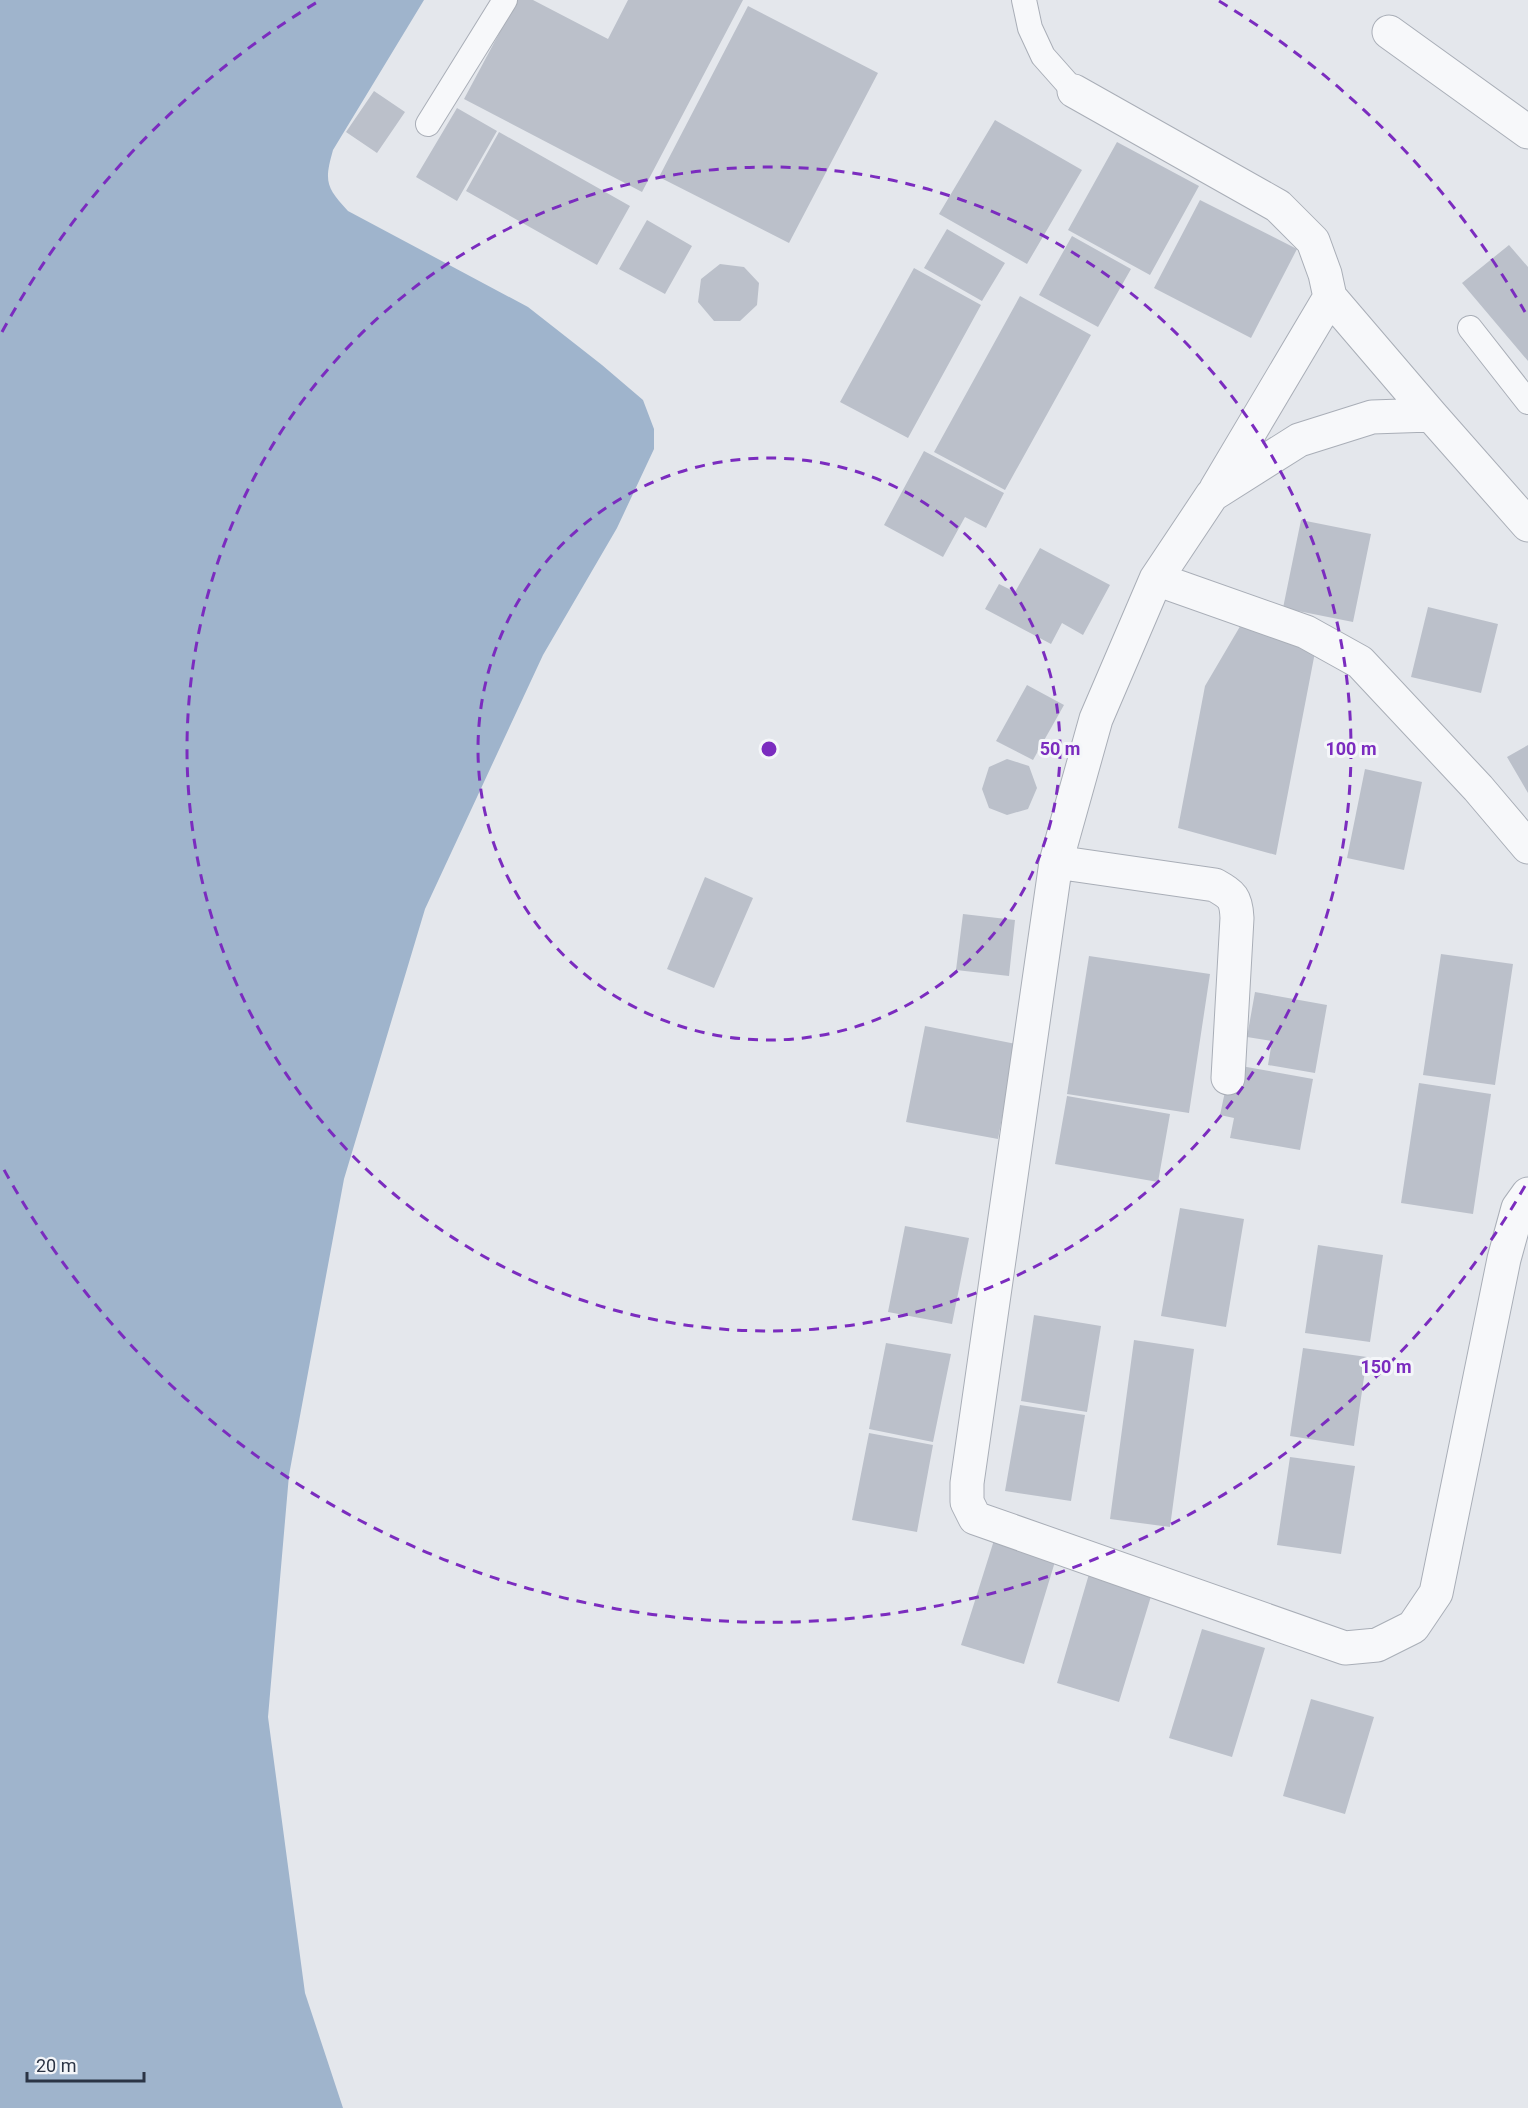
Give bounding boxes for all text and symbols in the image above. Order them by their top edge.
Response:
text: 50 m [1040,738,1080,759]
text: 100 m [1325,738,1377,759]
centre of rings [759,739,779,759]
text: 150 m [1360,1356,1412,1377]
scale bar [27,2045,144,2083]
text: 20 m [36,2055,76,2076]

